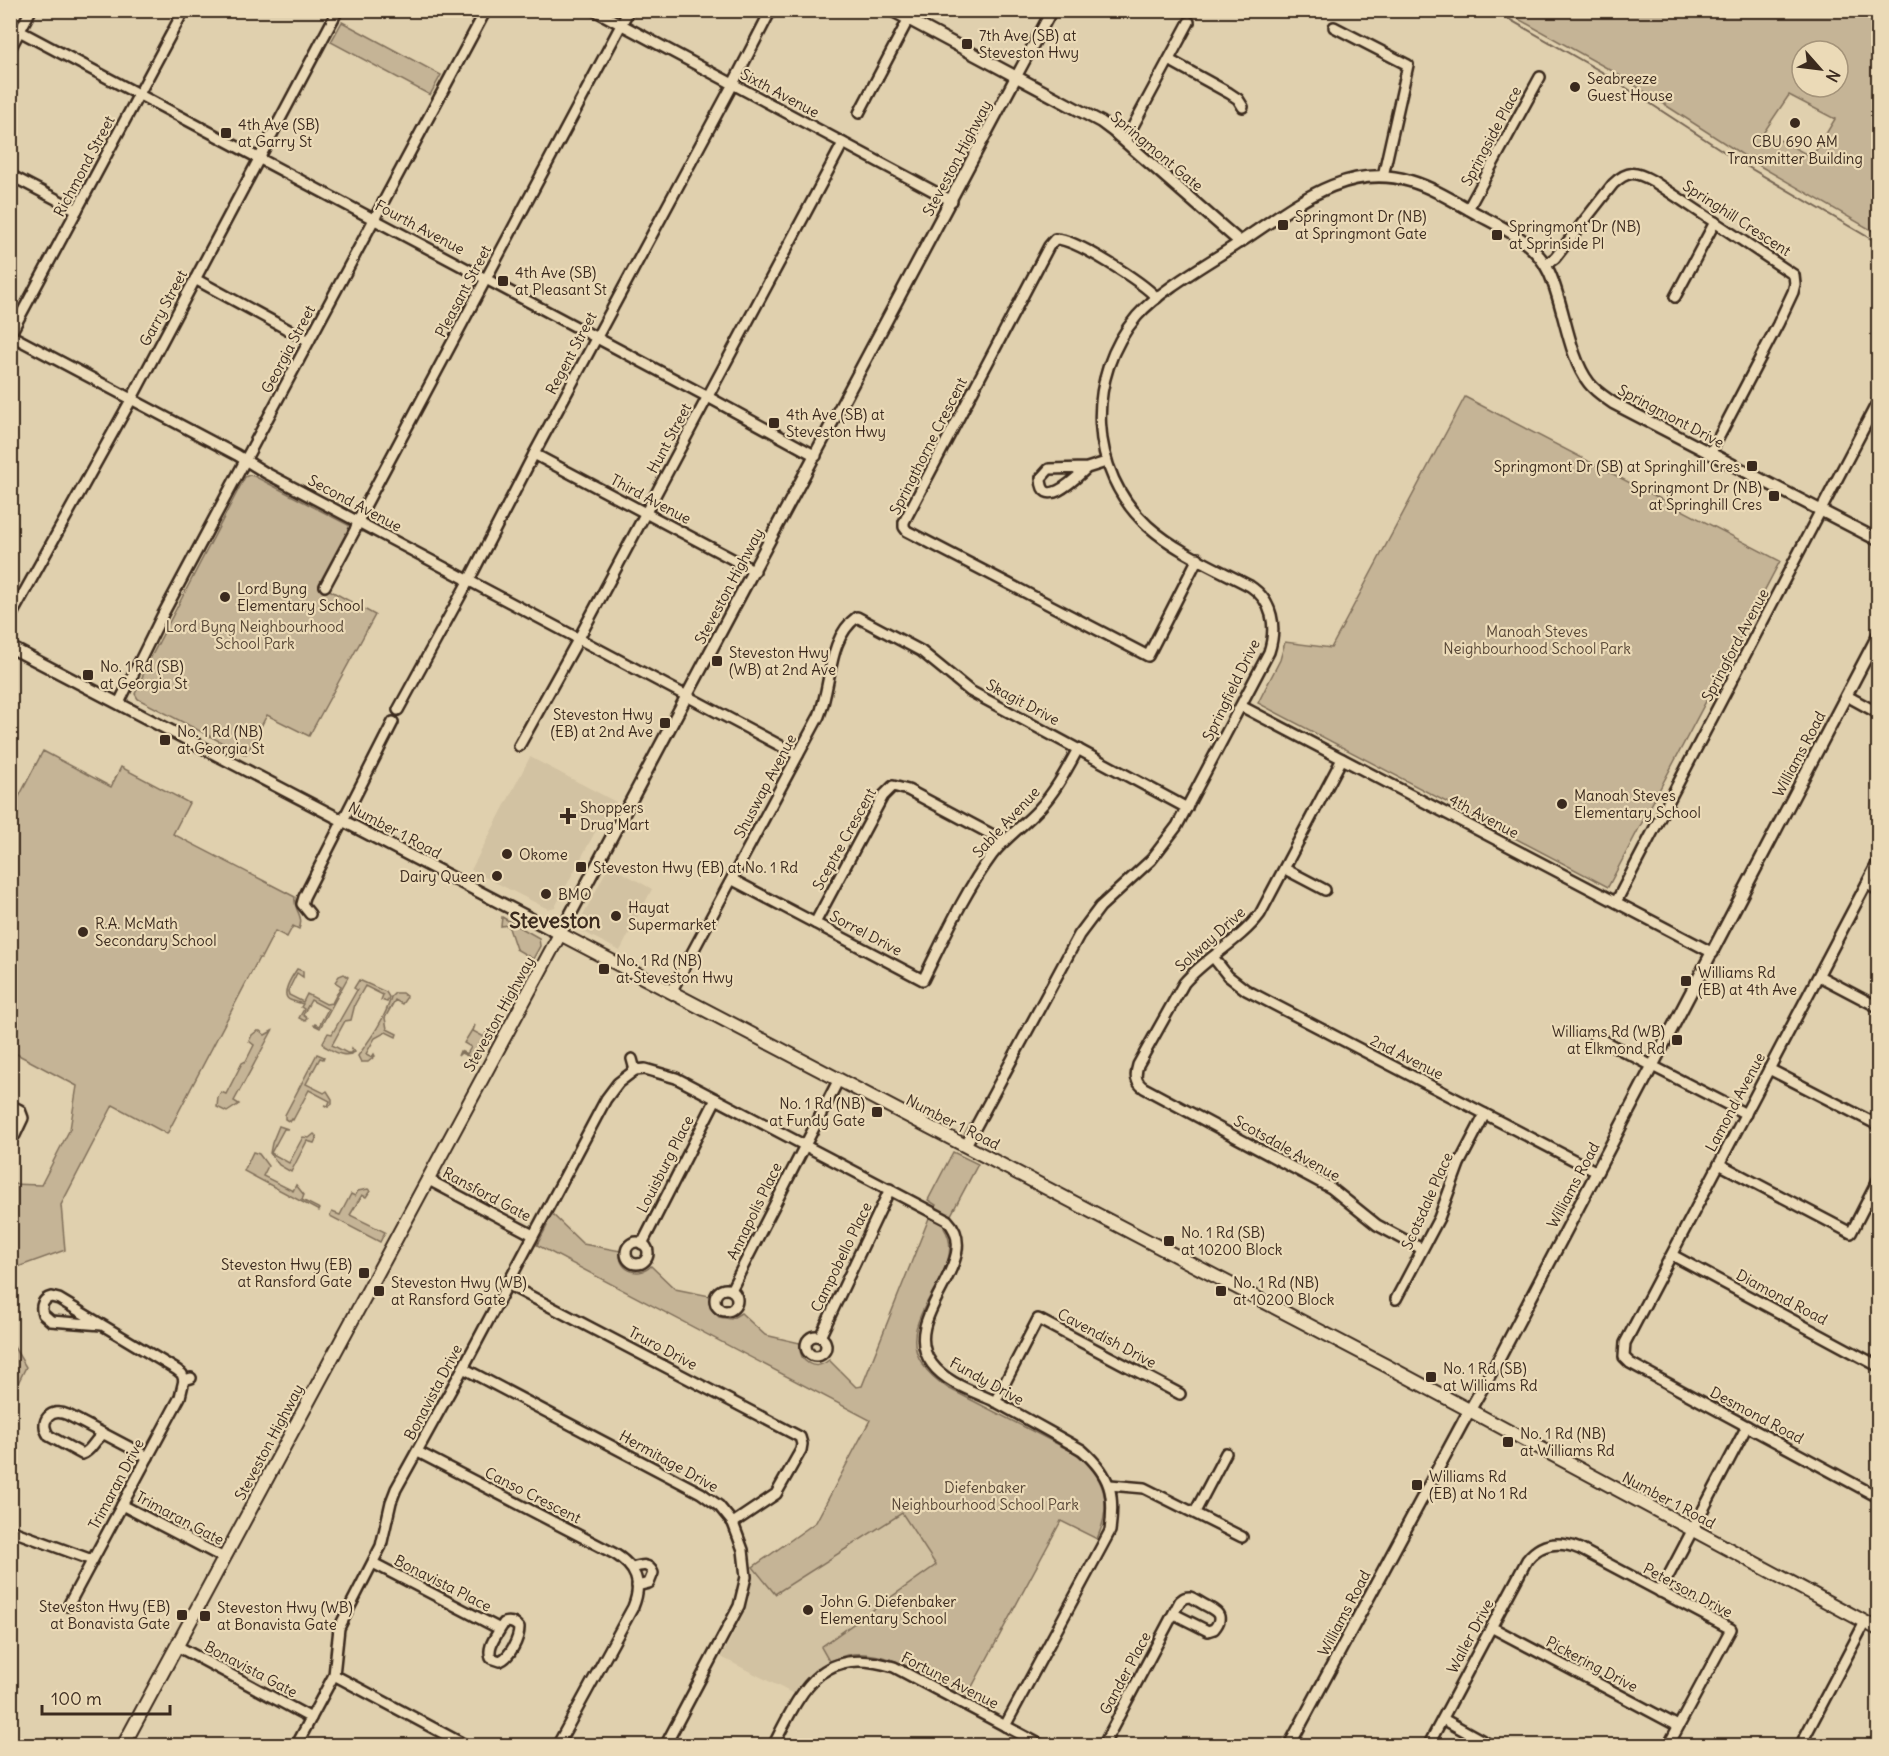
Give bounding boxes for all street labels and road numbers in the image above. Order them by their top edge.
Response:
street label: Sixth Avenue [737,64,823,122]
street label: Springside Place [1457,83,1525,189]
street label: Steveston Highway [918,97,996,219]
street label: Springmont Gate [1107,107,1207,195]
street label: Richmond Street [49,112,119,220]
street label: Springhill Crescent [1679,176,1795,260]
street label: Fourth Avenue [372,195,468,259]
street label: Pleasant Street [431,242,495,340]
street label: Garry Street [135,267,191,349]
street label: Georgia Street [257,302,319,396]
street label: Regent Street [541,308,601,398]
street label: Springthorne Crescent [885,374,971,518]
street label: Springmont Drive [1615,380,1727,452]
street label: Hunt Street [643,400,695,476]
street label: Second Avenue [305,470,405,536]
street label: Third Avenue [607,470,695,528]
street label: Steveston Highway [690,525,768,647]
street label: Springford Avenue [1697,585,1773,705]
street label: Springfield Drive [1198,636,1264,744]
street label: Skagit Drive [983,675,1063,729]
street label: Williams Road [1768,708,1830,800]
street label: Shuswap Avenue [730,731,800,841]
street label: Sable Avenue [968,782,1044,862]
street label: Sceptre Crescent [808,785,880,893]
street label: 4th Avenue [1446,790,1522,842]
street label: Number 1 Road [345,797,445,863]
street label: Solway Drive [1171,903,1249,975]
street label: Sorrel Drive [827,906,905,960]
street label: Steveston Highway [459,953,539,1075]
street label: 2nd Avenue [1367,1030,1447,1084]
street label: Lamond Avenue [1701,1049,1769,1155]
street label: Number 1 Road [903,1090,1003,1154]
street label: Scotsdale Avenue [1230,1111,1344,1185]
street label: Louisburg Place [632,1112,698,1216]
street label: Williams Road [1542,1139,1604,1231]
street label: Scotsdale Place [1397,1149,1457,1253]
street label: Annapolis Place [722,1159,786,1263]
street label: Ransford Gate [440,1163,534,1225]
street label: Campobello Place [806,1199,876,1315]
street label: Diamond Road [1733,1265,1831,1329]
street label: Cavendish Drive [1054,1304,1160,1372]
street label: Truro Drive [625,1322,701,1374]
street label: Bonavista Drive [400,1341,466,1443]
street label: Fundy Drive [947,1353,1027,1409]
street label: Steveston Highway [230,1381,308,1503]
street label: Desmond Road [1707,1382,1807,1448]
street label: Hermitage Drive [616,1426,722,1496]
street label: Trimaran Drive [84,1435,148,1533]
street label: Canso Crescent [482,1463,584,1527]
street label: Number 1 Road [1619,1467,1719,1533]
street label: Trimaran Gate [133,1487,227,1549]
street label: Bonavista Place [391,1550,495,1616]
street label: Peterson Drive [1640,1558,1736,1622]
street label: Williams Road [1313,1567,1375,1659]
street label: Waller Drive [1442,1595,1498,1677]
street label: Gander Place [1095,1628,1155,1718]
street label: Pickering Drive [1543,1632,1641,1696]
street label: Bonavista Gate [201,1637,301,1701]
street label: Fortune Avenue [898,1647,1002,1713]

